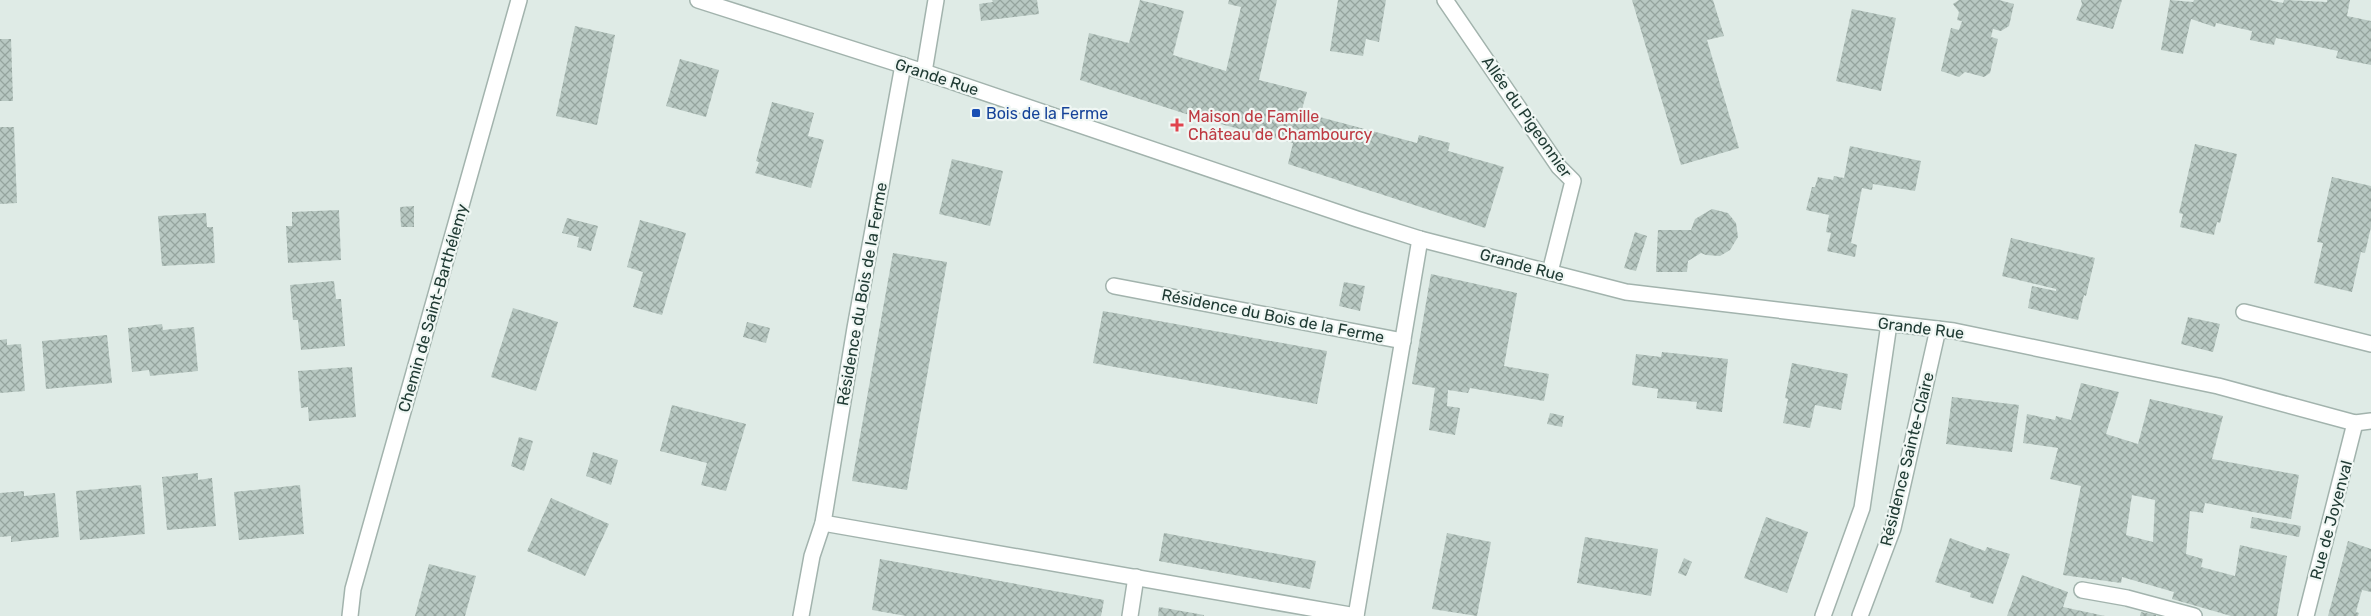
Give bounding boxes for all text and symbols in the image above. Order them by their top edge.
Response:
street label: Allée du Pigeonnier [1478,53,1576,181]
street label: Grande Rue [893,55,981,99]
place label: Bois de la Ferme [986,104,1108,123]
marker: Bois de la Ferme [970,107,982,119]
place label: Maison de Famille Château de Chambourcy [1188,107,1372,144]
marker: Maison de Famille Château de Chambourcy [1170,118,1184,132]
street label: Résidence du Bois de la Ferme [833,181,891,407]
street label: Chemin de Saint-Barthélemy [394,202,472,414]
street label: Grande Rue [1478,245,1566,285]
street label: Résidence du Bois de la Ferme [1160,285,1386,347]
street label: Grande Rue [1877,313,1965,343]
street label: Résidence Sainte-Claire [1876,370,1938,548]
street label: Rue de Joyenval [2306,458,2356,582]

